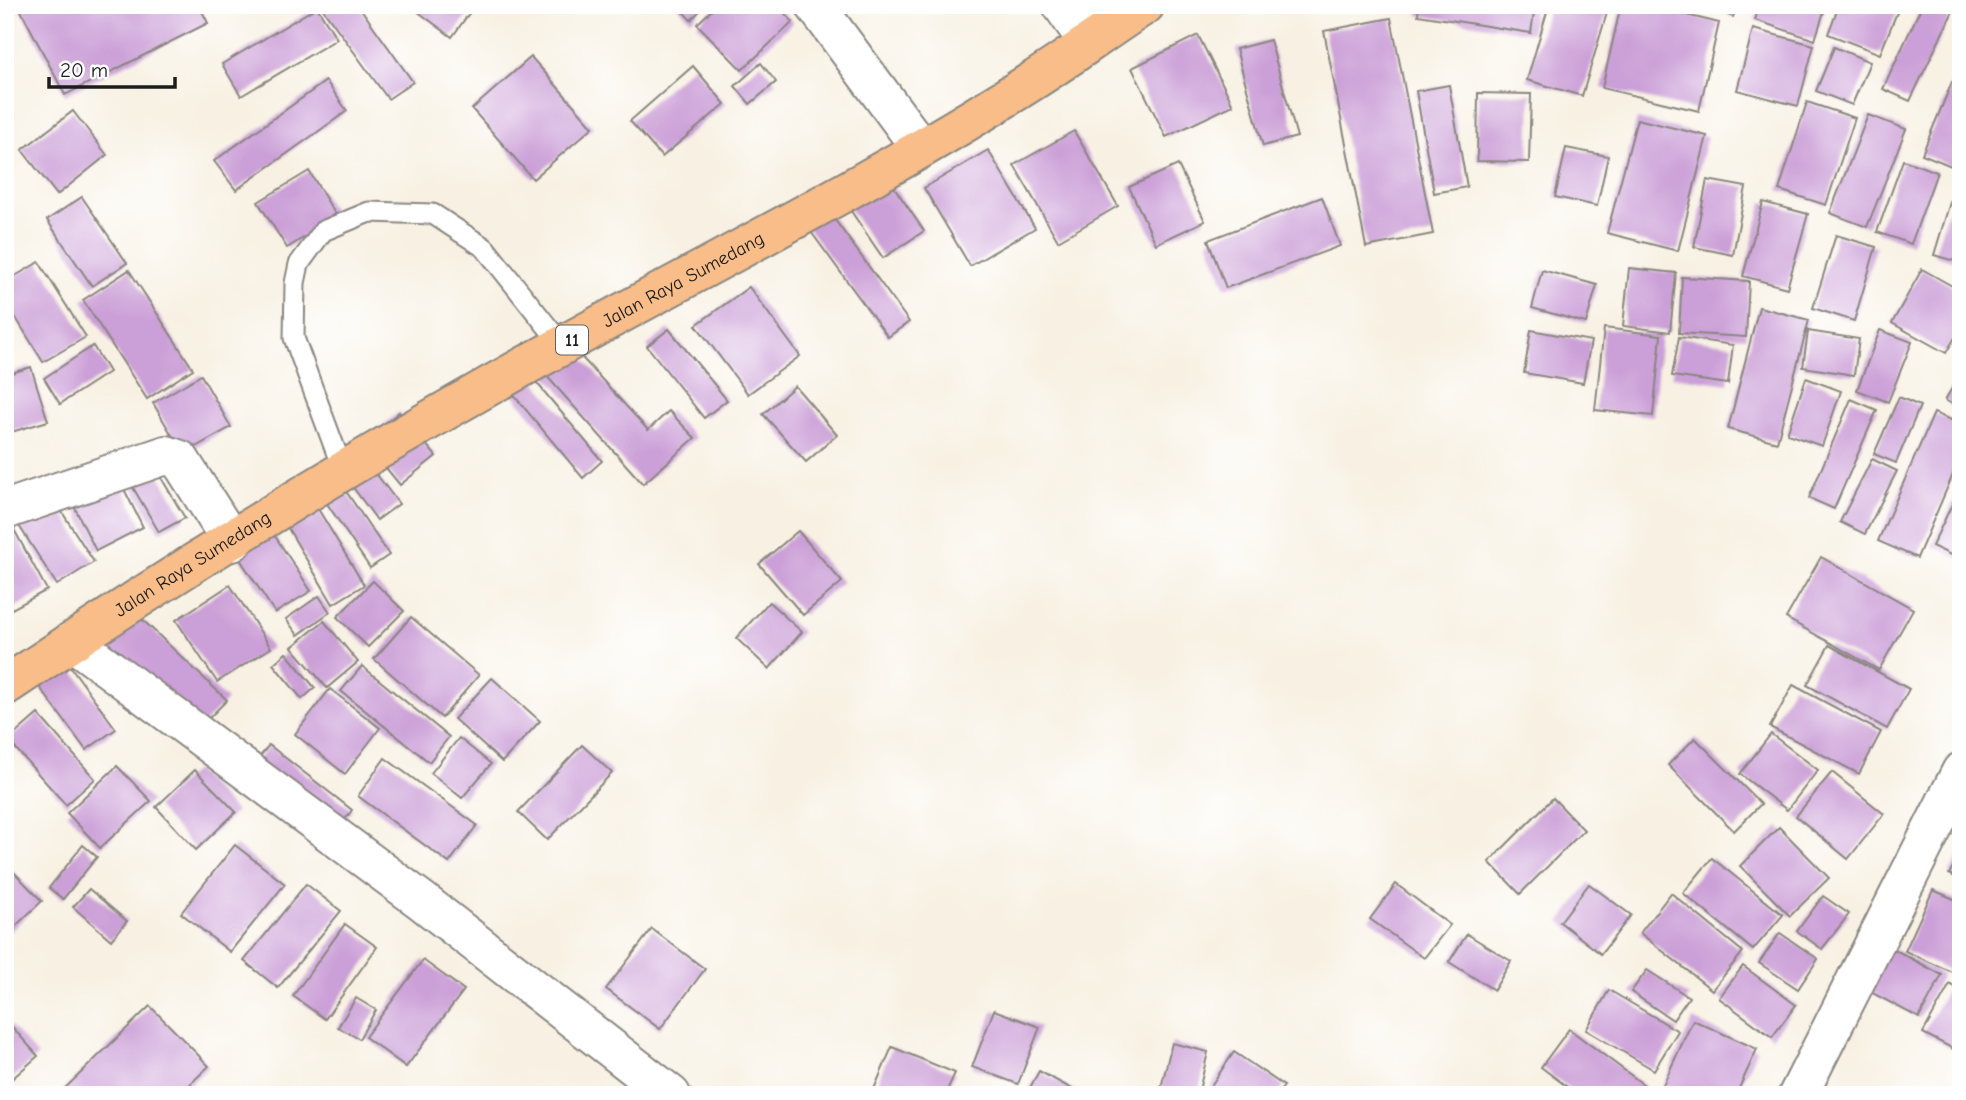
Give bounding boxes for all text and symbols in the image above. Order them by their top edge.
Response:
scale bar [49,46,175,90]
text: 20 m [60,58,108,82]
street label: Jalan Raya Sumedang [599,227,768,332]
road number: 11 [556,326,588,354]
street label: Jalan Raya Sumedang [111,507,275,622]

